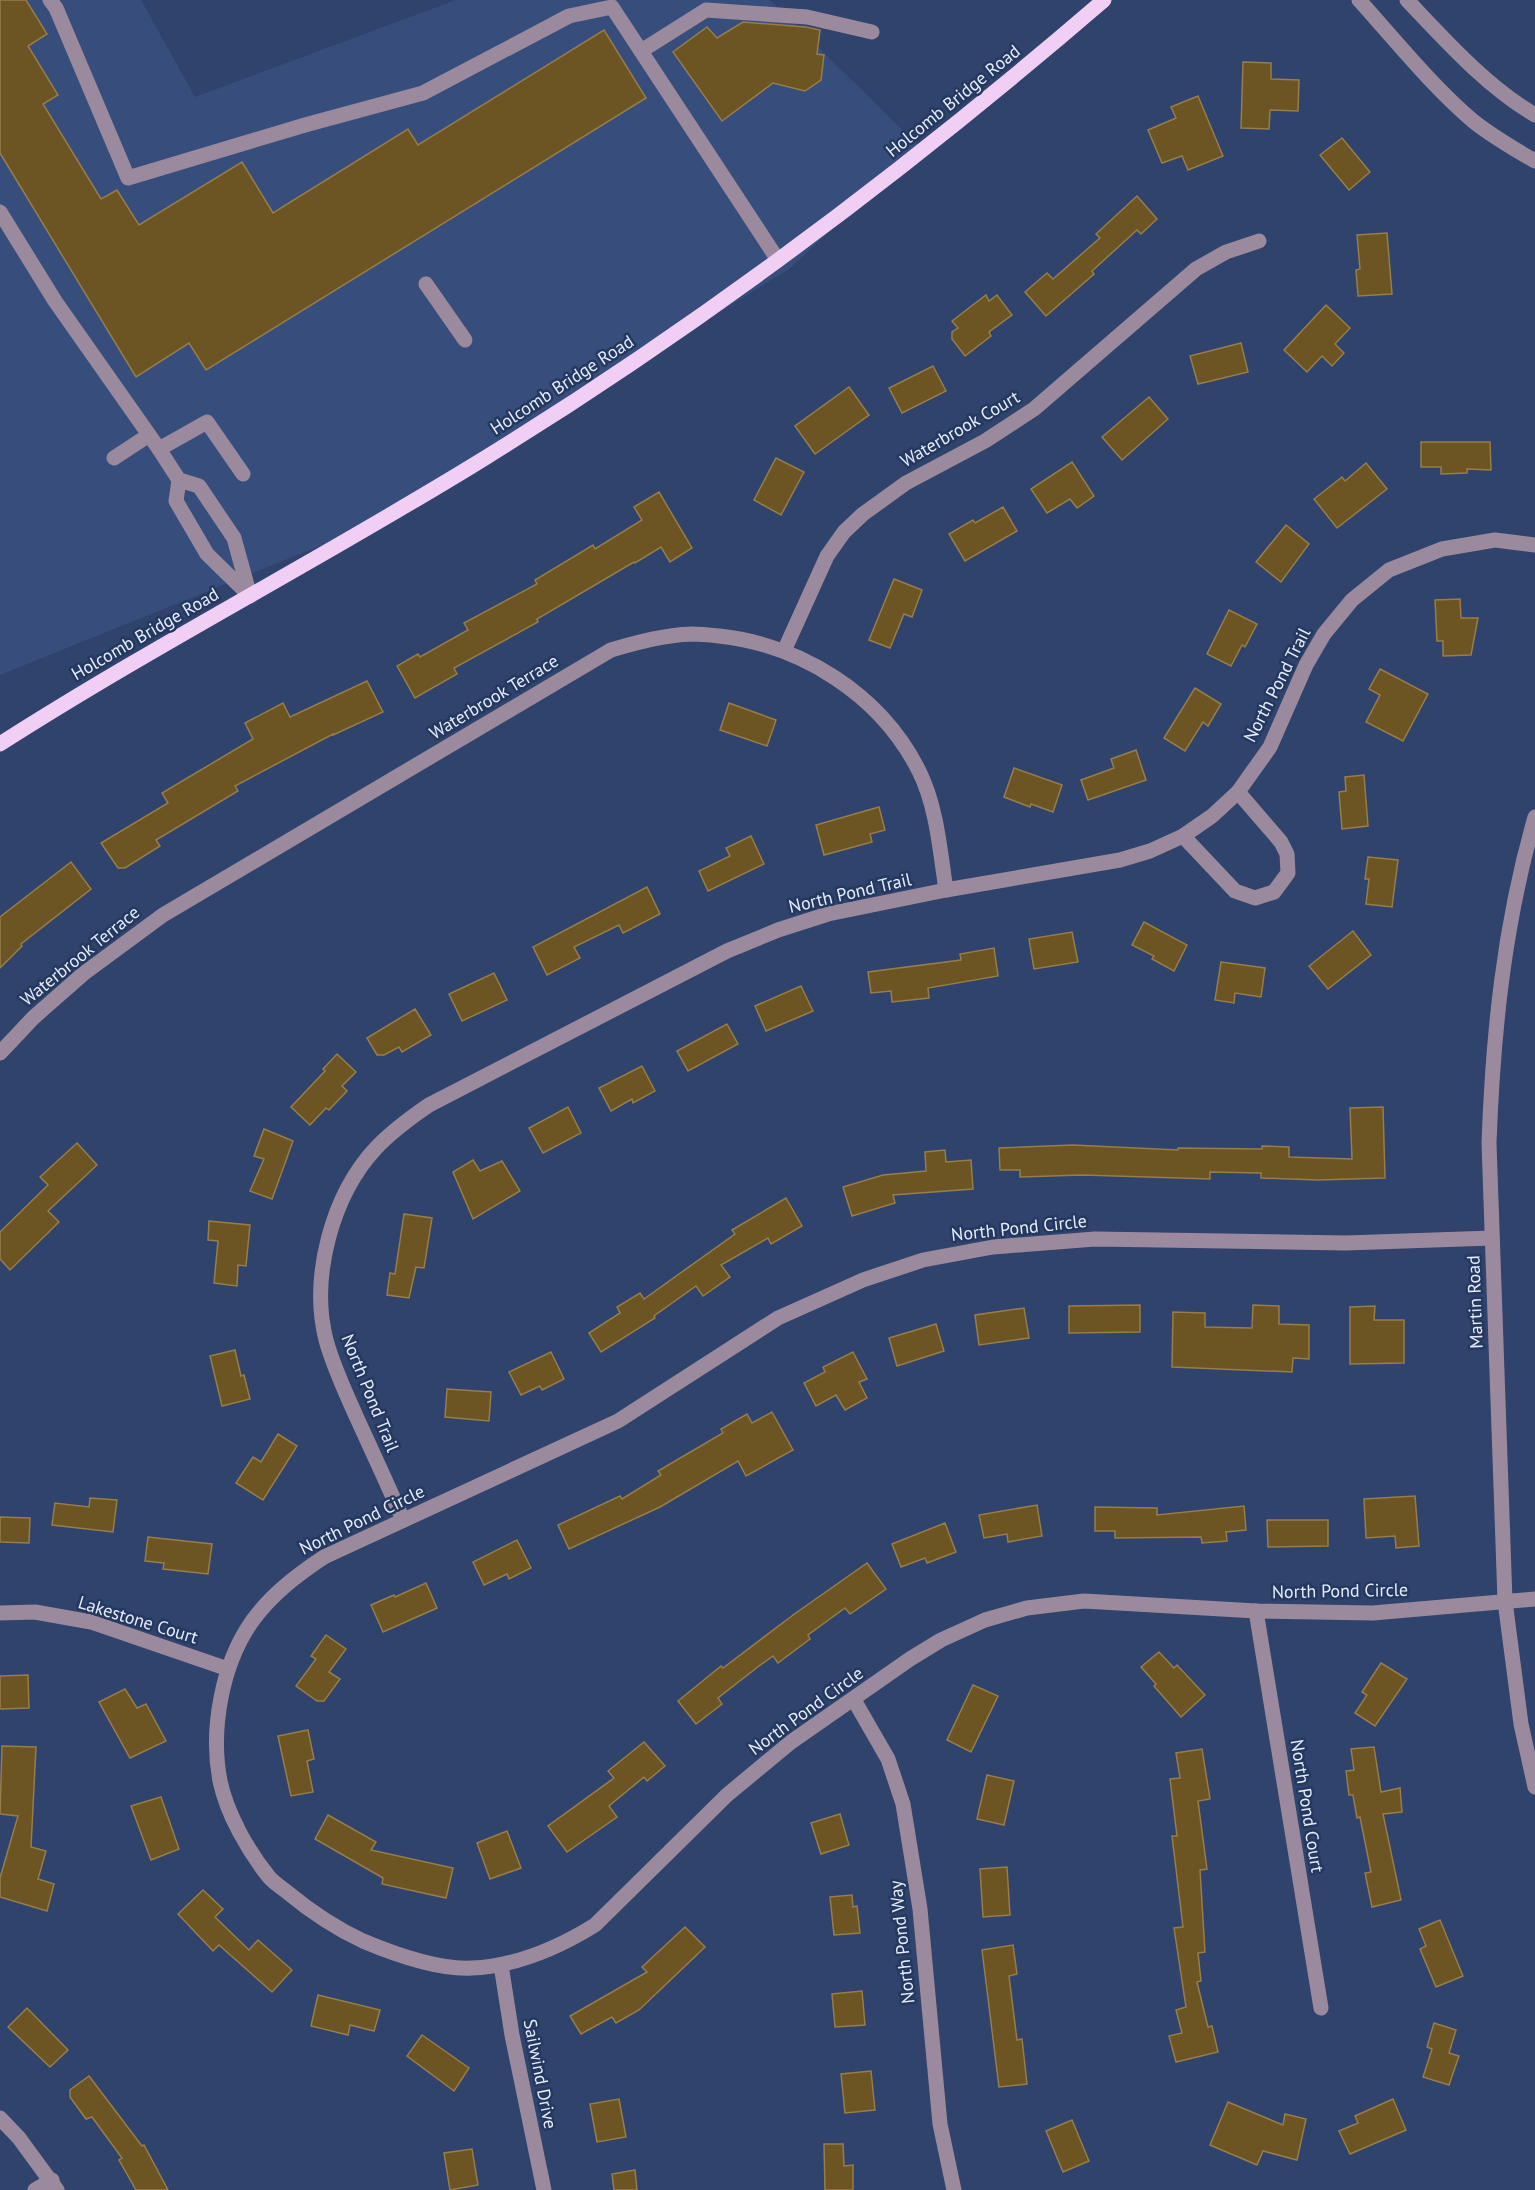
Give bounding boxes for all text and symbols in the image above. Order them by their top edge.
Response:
street label: Holcomb Bridge Road [881,39,1025,162]
street label: Holcomb Bridge Road [486,330,638,440]
street label: Waterbrook Court [896,385,1024,472]
street label: Holcomb Bridge Road [67,582,223,685]
street label: North Pond Trail [1238,623,1316,746]
street label: Waterbrook Terrace [425,649,562,744]
street label: North Pond Trail [786,867,914,918]
street label: Waterbrook Terrace [15,901,144,1011]
street label: North Pond Circle [950,1209,1088,1246]
street label: Martin Road [1461,1255,1488,1349]
street label: North Pond Trail [336,1330,405,1456]
street label: North Pond Circle [295,1479,428,1560]
street label: North Pond Circle [1272,1578,1408,1603]
street label: Lakestone Court [75,1590,201,1649]
street label: North Pond Circle [744,1661,868,1760]
street label: North Pond Court [1286,1738,1329,1874]
street label: North Pond Way [884,1879,919,2005]
street label: Sailwind Drive [519,2017,562,2131]

